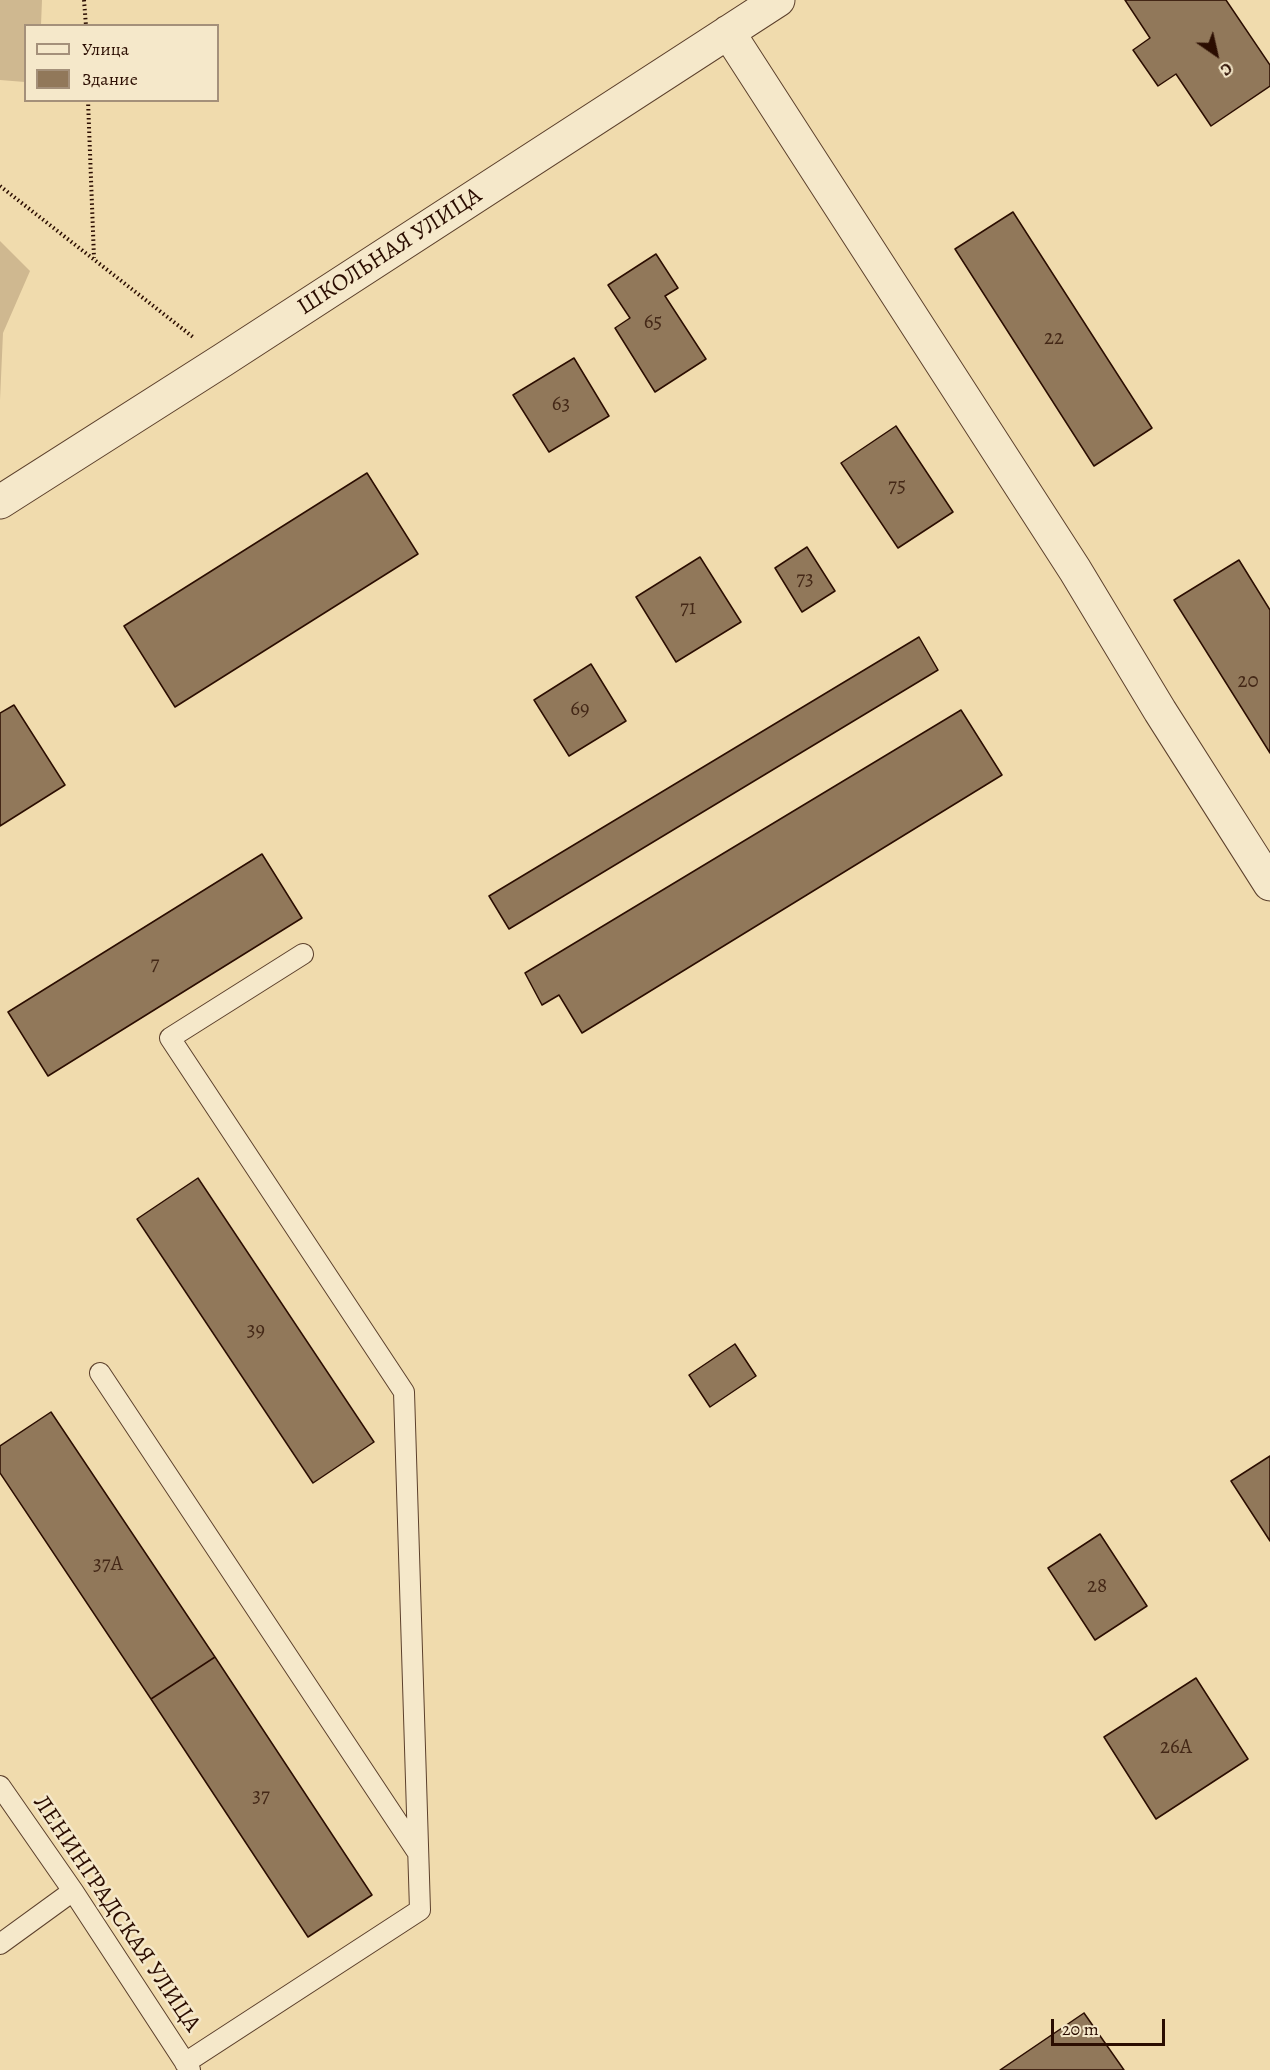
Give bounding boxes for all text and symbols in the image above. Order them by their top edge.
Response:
legend [24,24,219,102]
north arrow [1186,24,1246,84]
text: Улица [82,37,129,61]
text: С [1216,57,1236,81]
text: Здание [82,67,138,91]
street label: ШКОЛЬНАЯ УЛИЦА [292,182,488,322]
house number: 65 [644,310,662,336]
house number: 22 [1044,326,1064,352]
house number: 63 [552,392,570,418]
house number: 75 [888,474,906,500]
house number: 73 [796,567,814,593]
house number: 71 [680,596,696,622]
house number: 20 [1237,669,1259,695]
house number: 69 [570,697,590,723]
house number: 7 [151,952,159,978]
house number: 39 [247,1318,265,1344]
house number: 37А [93,1552,123,1578]
house number: 28 [1087,1574,1107,1600]
house number: 26А [1160,1735,1192,1761]
house number: 37 [252,1784,270,1810]
street label: ЛЕНИНГРАДСКАЯ УЛИЦА [26,1790,206,2038]
scale bar [1054,2007,1168,2045]
text: 20 m [1062,2017,1099,2041]

